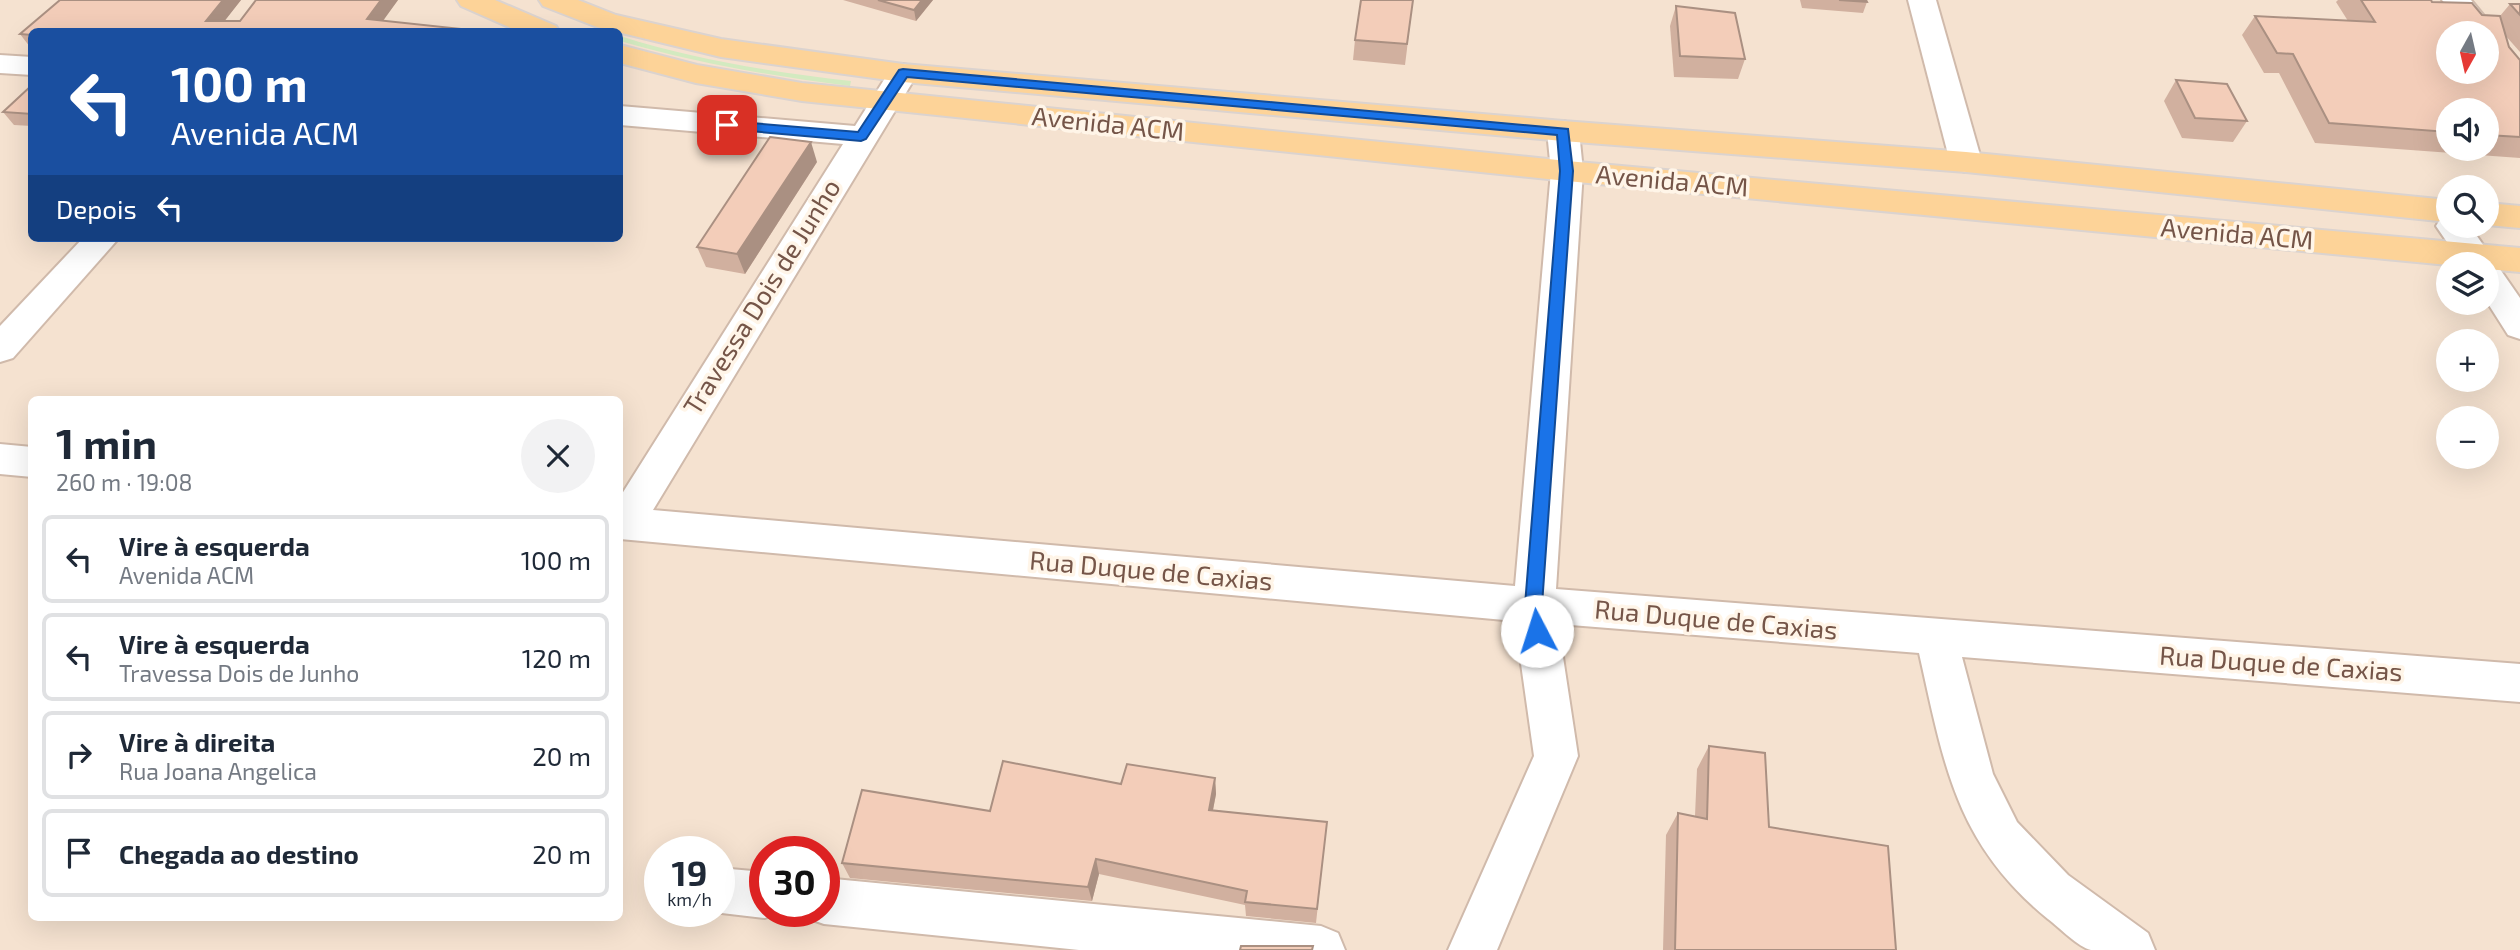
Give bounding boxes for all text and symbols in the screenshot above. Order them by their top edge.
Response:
north arrow [2436,21,2499,84]
map controls [2436,21,2499,469]
text: 100 m [171,53,308,112]
icon: left [56,56,147,147]
pin [697,95,757,155]
button: sound [2436,98,2499,161]
street label: Avenida ACM [1031,99,1186,146]
icon: arrive [708,106,746,144]
text: Avenida ACM [171,113,359,151]
street label: Avenida ACM [1595,157,1750,202]
street label: Travessa Dois de Junho [676,173,846,420]
button: search [2436,175,2499,238]
icon: left [151,189,189,227]
text: Depois [56,193,137,224]
street label: Avenida ACM [2160,210,2315,255]
button: layers [2436,252,2499,315]
button: + [2436,329,2499,392]
button: − [2436,406,2499,469]
text: 1 min [56,417,157,467]
button: close [521,419,595,493]
text: 260 m · 19:08 [56,468,192,496]
text: Vire à esquerda [119,530,310,561]
icon: left [60,540,98,578]
street label: Rua Duque de Caxias [1028,543,1274,596]
text: 100 m [521,544,591,575]
text: Avenida ACM [119,561,254,589]
street label: Rua Duque de Caxias [1593,592,1839,645]
position arrow [1500,594,1574,668]
text: Vire à esquerda [119,628,310,659]
icon: left [60,638,98,676]
street label: Rua Duque de Caxias [2158,639,2404,686]
text: 120 m [522,642,591,673]
text: Travessa Dois de Junho [119,659,359,687]
text: Vire à direita [119,726,275,757]
icon: right [60,736,98,774]
text: 20 m [532,740,591,771]
text: Rua Joana Angelica [119,757,317,785]
icon: arrive [60,834,98,872]
speed limit sign: 30 [749,836,840,927]
text: Chegada ao destino [119,838,359,869]
text: 20 m [532,838,591,869]
text: 19 [672,851,707,893]
text: km/h [667,888,712,910]

